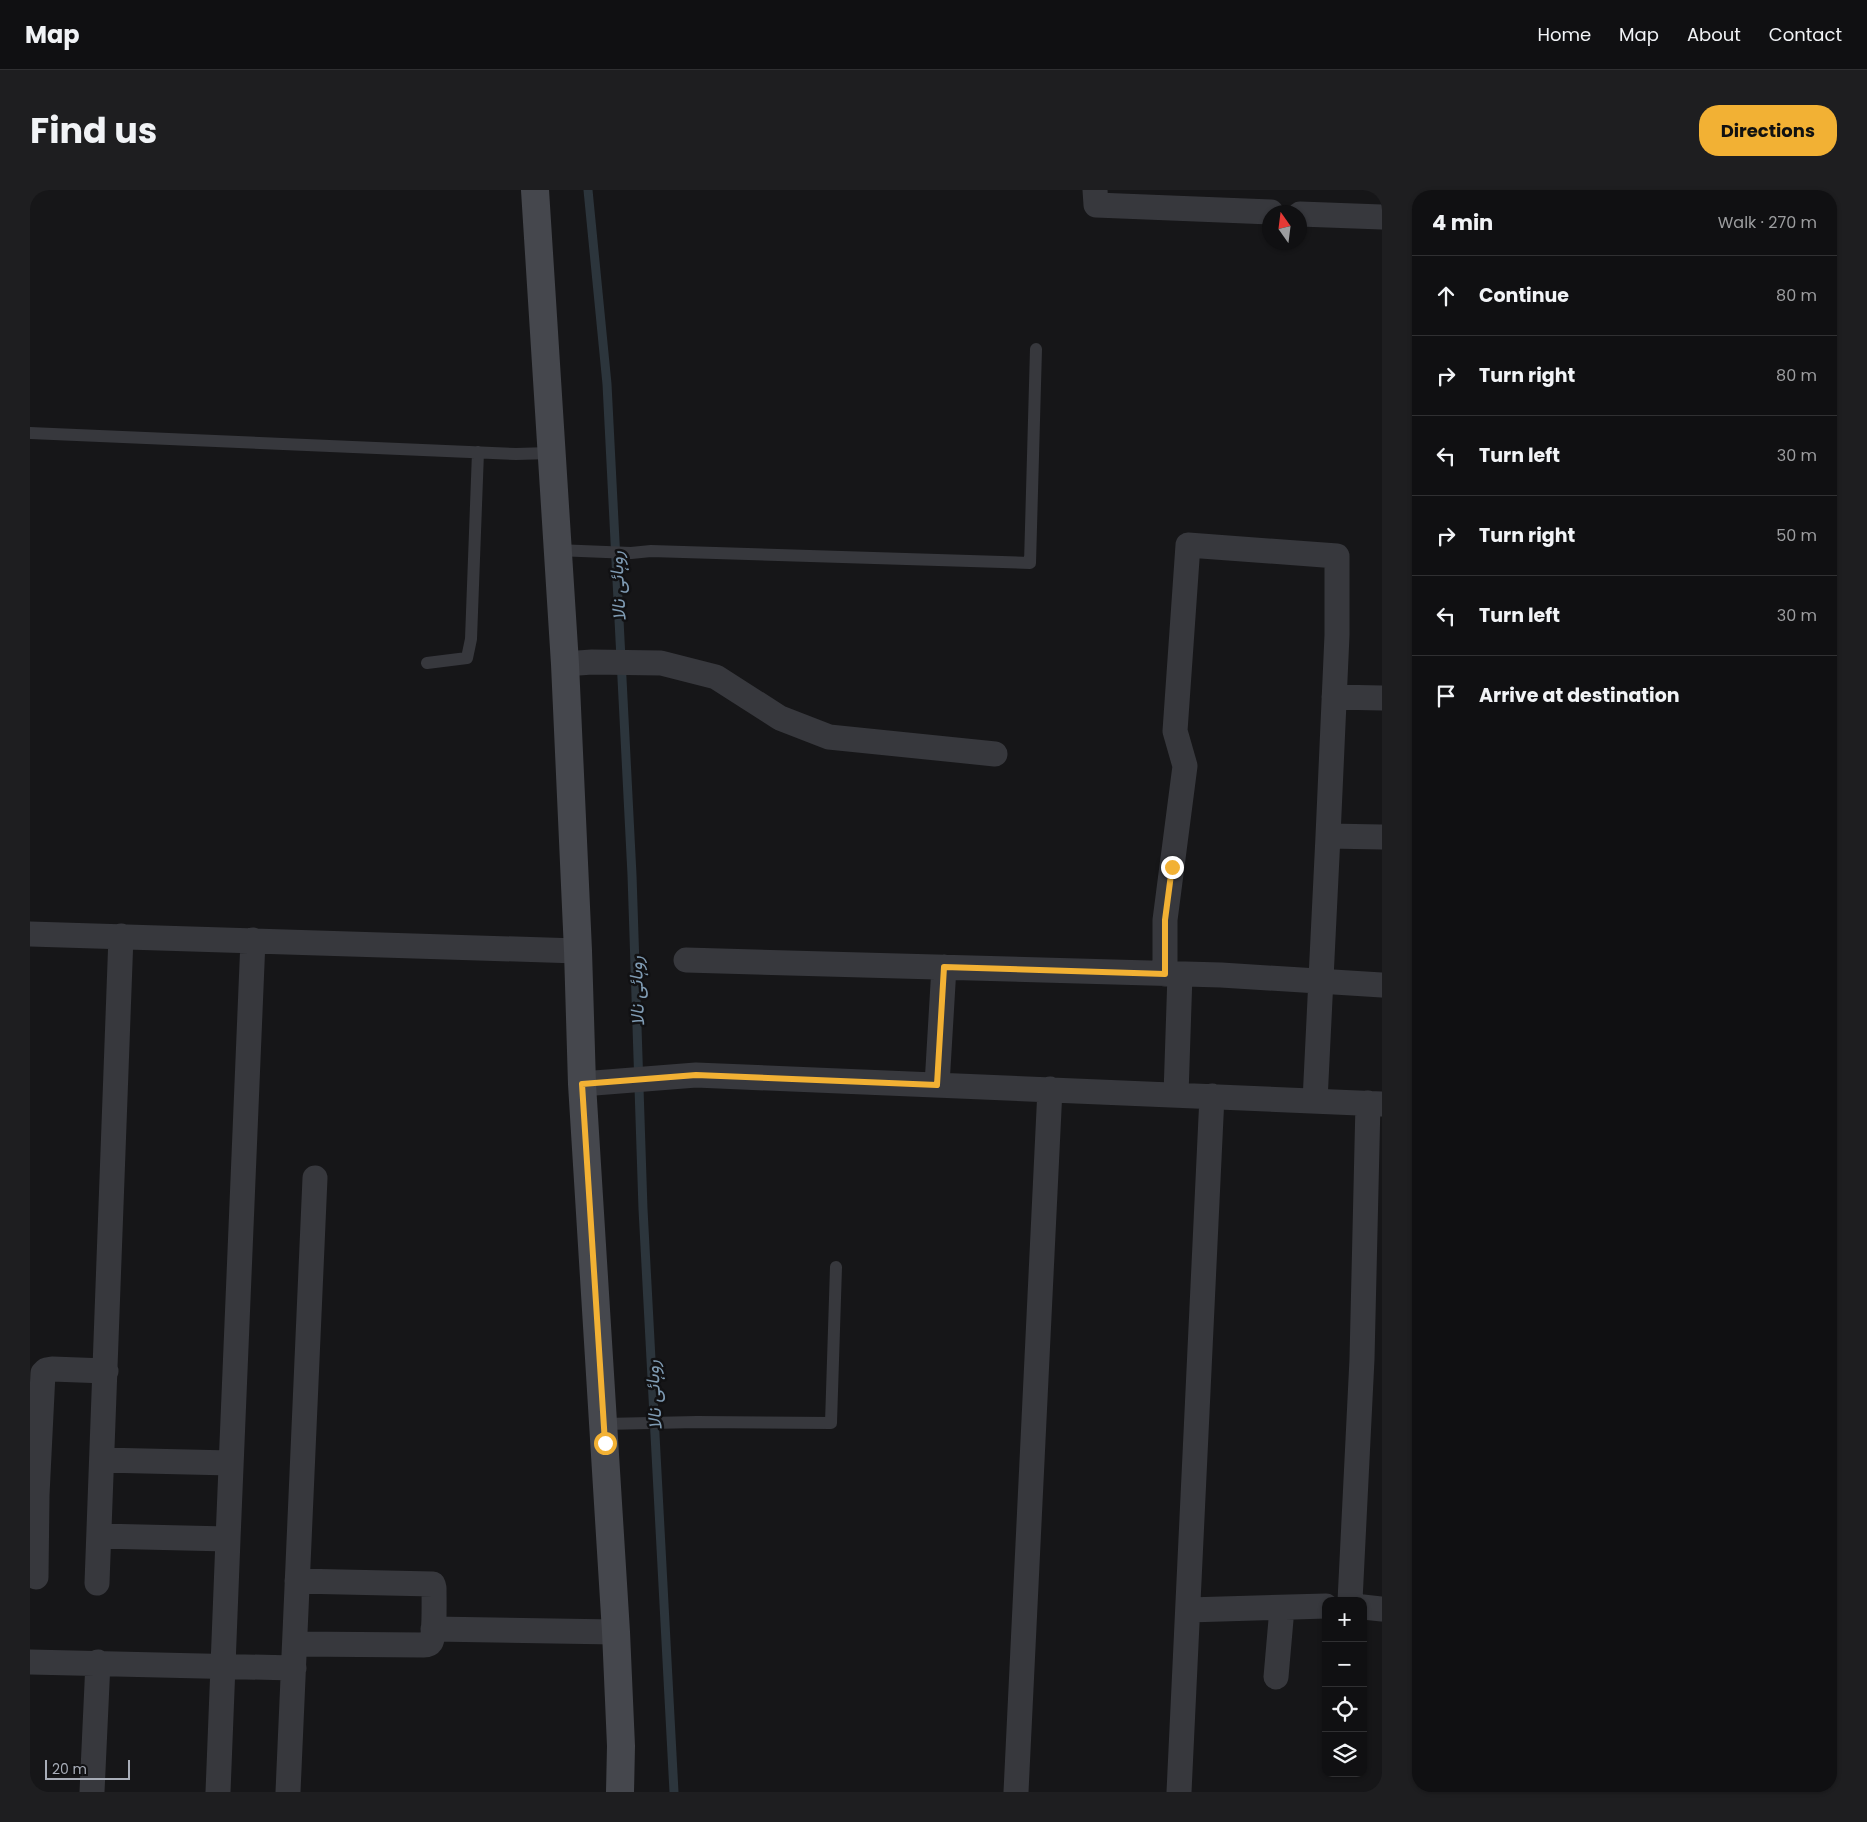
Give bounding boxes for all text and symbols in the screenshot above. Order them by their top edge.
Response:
text: Map [25,18,80,51]
text: Home [1537,22,1591,47]
text: Map [1619,22,1659,47]
text: About [1687,22,1741,47]
text: Contact [1769,22,1842,47]
button: Directions [1699,105,1837,156]
text: Find us [30,106,157,155]
north arrow [1262,205,1307,250]
text: 4 min [1432,208,1493,237]
text: Walk · 270 m [1718,211,1817,234]
icon: ahead [1432,282,1460,310]
text: Continue [1479,282,1569,309]
text: 80 m [1776,284,1817,307]
icon: right [1432,362,1460,390]
text: Turn right [1479,362,1575,389]
text: 80 m [1776,364,1817,387]
icon: left [1432,442,1460,470]
text: Turn left [1479,442,1560,469]
text: 30 m [1777,444,1817,467]
icon: right [1432,522,1460,550]
text: Turn right [1479,522,1575,549]
text: 50 m [1776,524,1817,547]
water label: روہائی نالا [602,550,633,622]
icon: left [1432,602,1460,630]
text: Turn left [1479,602,1560,629]
text: 30 m [1777,604,1817,627]
icon: arrive [1432,682,1460,710]
text: Arrive at destination [1479,682,1680,709]
route end [1161,856,1184,879]
water label: روہائی نالا [622,955,651,1026]
water label: روہائی نالا [638,1359,669,1431]
route start [594,1432,617,1455]
map controls [1322,1597,1367,1777]
button: + [1322,1597,1367,1642]
button: − [1322,1642,1367,1687]
button: locate [1322,1687,1367,1732]
button: layers [1322,1732,1367,1777]
scale bar [45,1757,130,1780]
text: 20 m [52,1759,87,1779]

